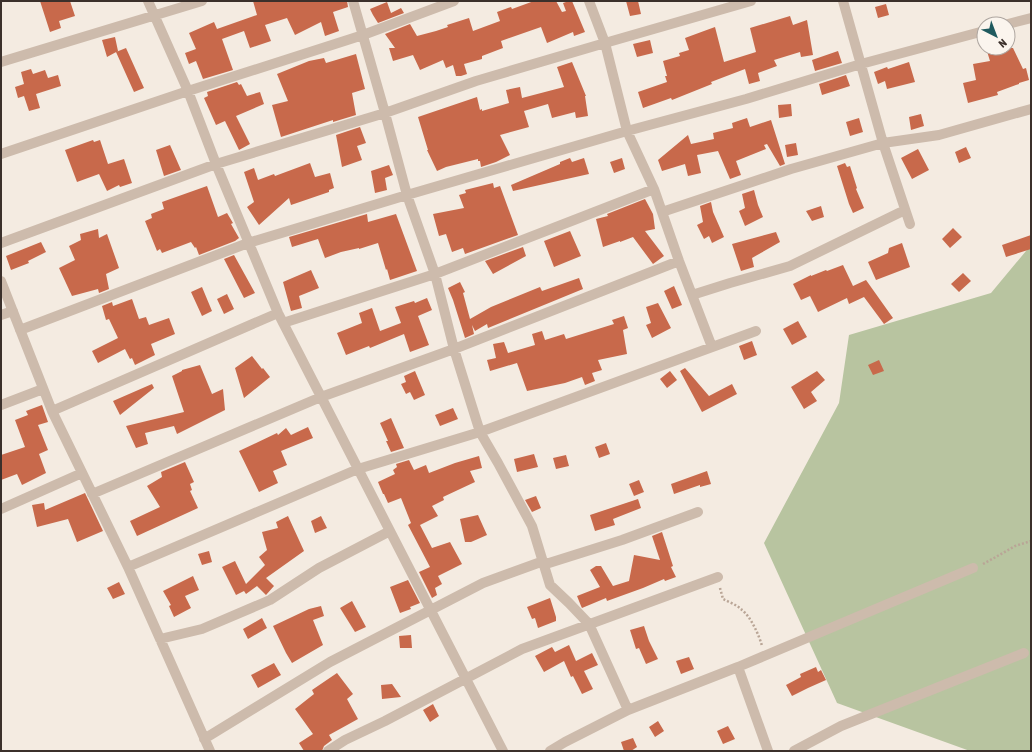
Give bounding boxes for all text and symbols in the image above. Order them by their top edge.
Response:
north arrow [976,16,1016,56]
text: N [996,37,1009,50]

